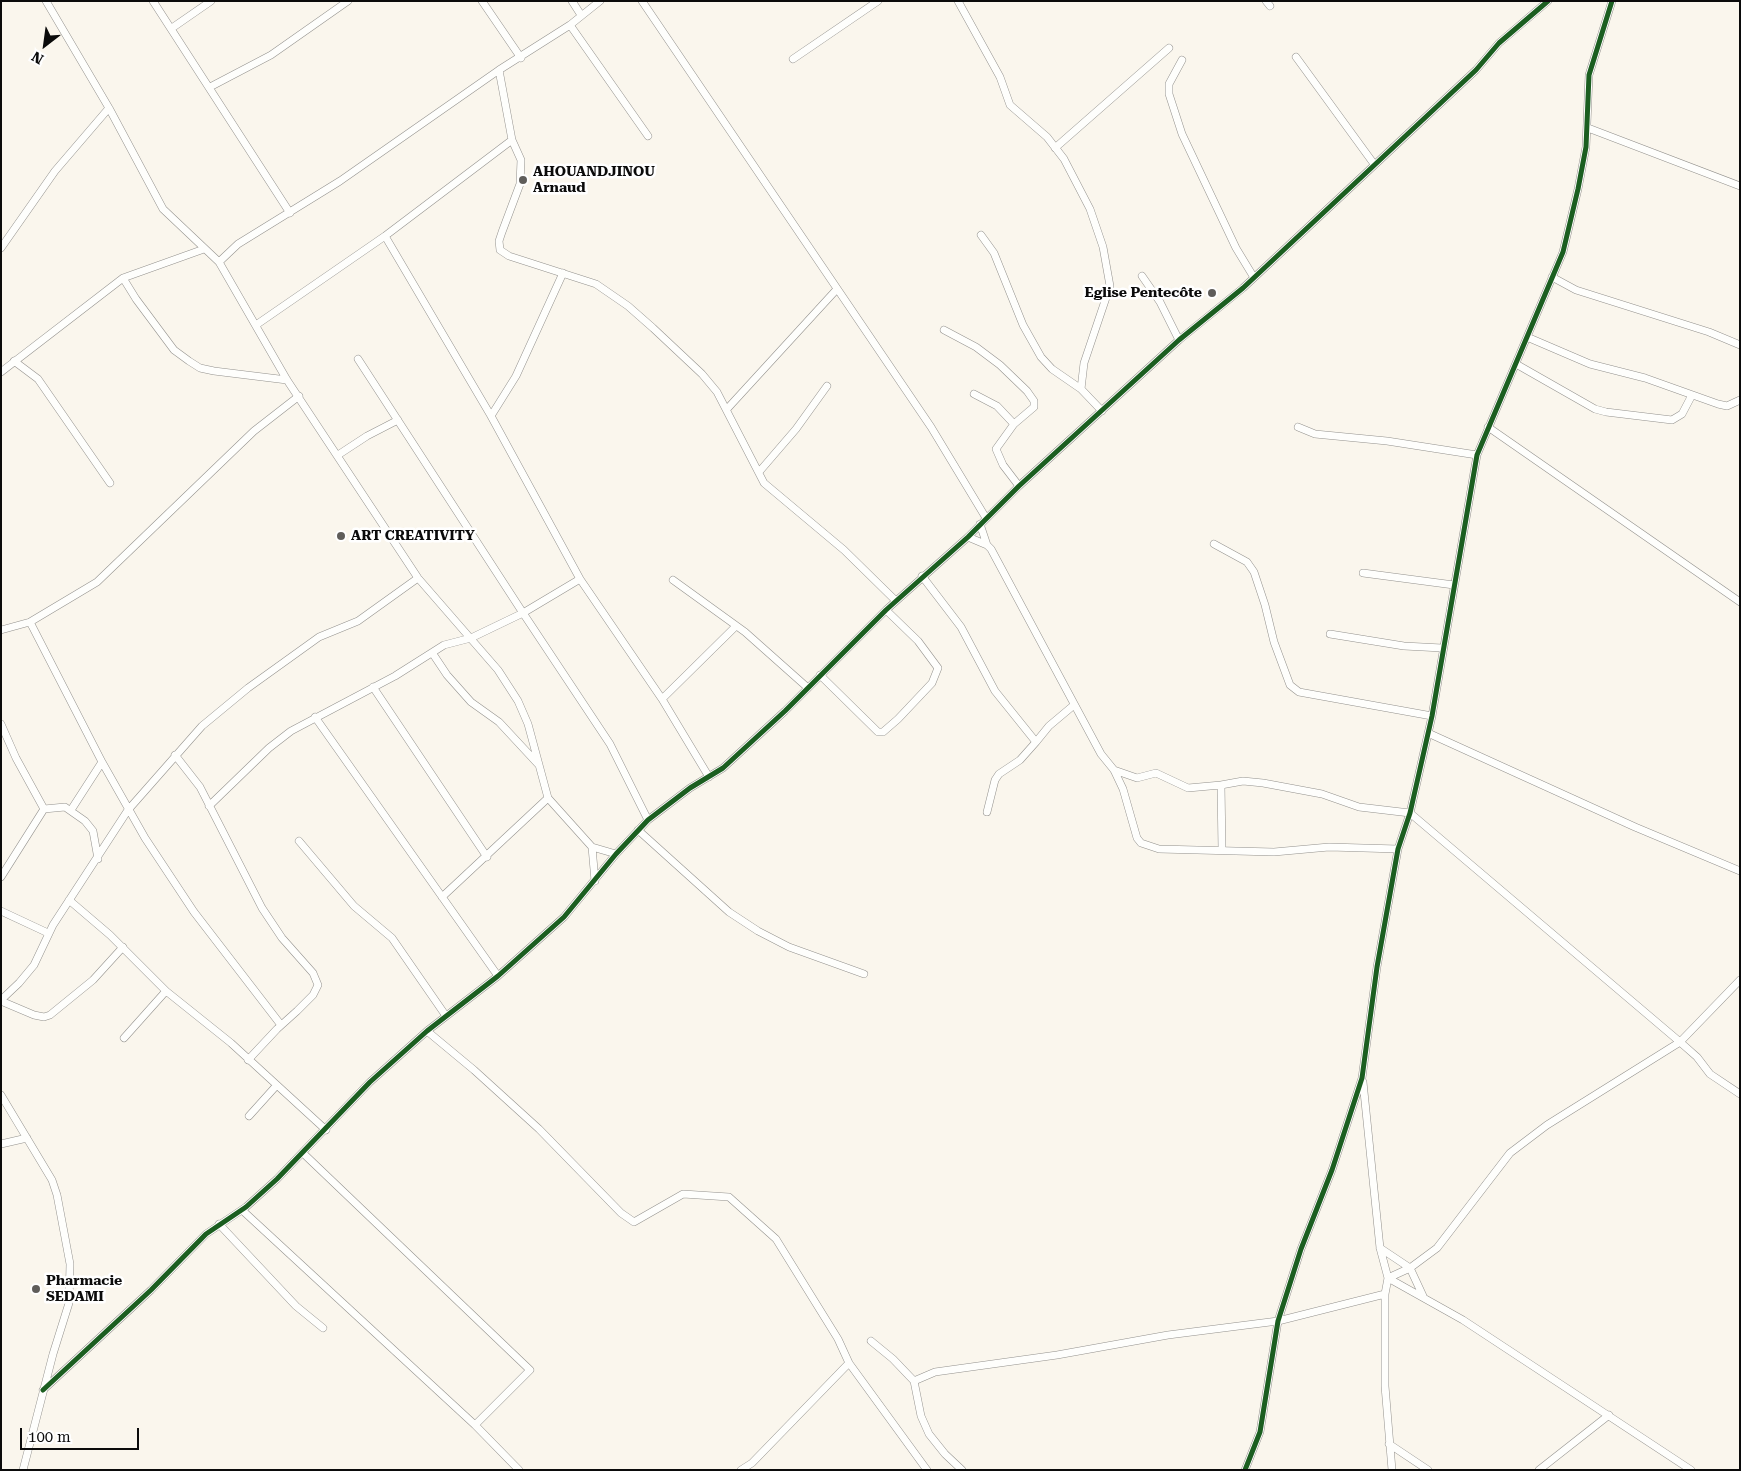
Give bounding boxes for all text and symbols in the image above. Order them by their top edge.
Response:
north arrow [20,20,70,70]
text: N [29,48,46,68]
place label: AHOUANDJINOU Arnaud [533,164,655,196]
marker: AHOUANDJINOU Arnaud [517,174,529,186]
place label: Eglise Pentecôte [1084,285,1202,301]
marker: Eglise Pentecôte [1206,287,1218,299]
place label: ART CREATIVITY [351,528,475,544]
marker: ART CREATIVITY [335,530,347,542]
place label: Pharmacie SEDAMI [46,1273,122,1305]
marker: Pharmacie SEDAMI [30,1283,42,1295]
scale bar [22,1418,141,1450]
text: 100 m [28,1428,71,1446]

